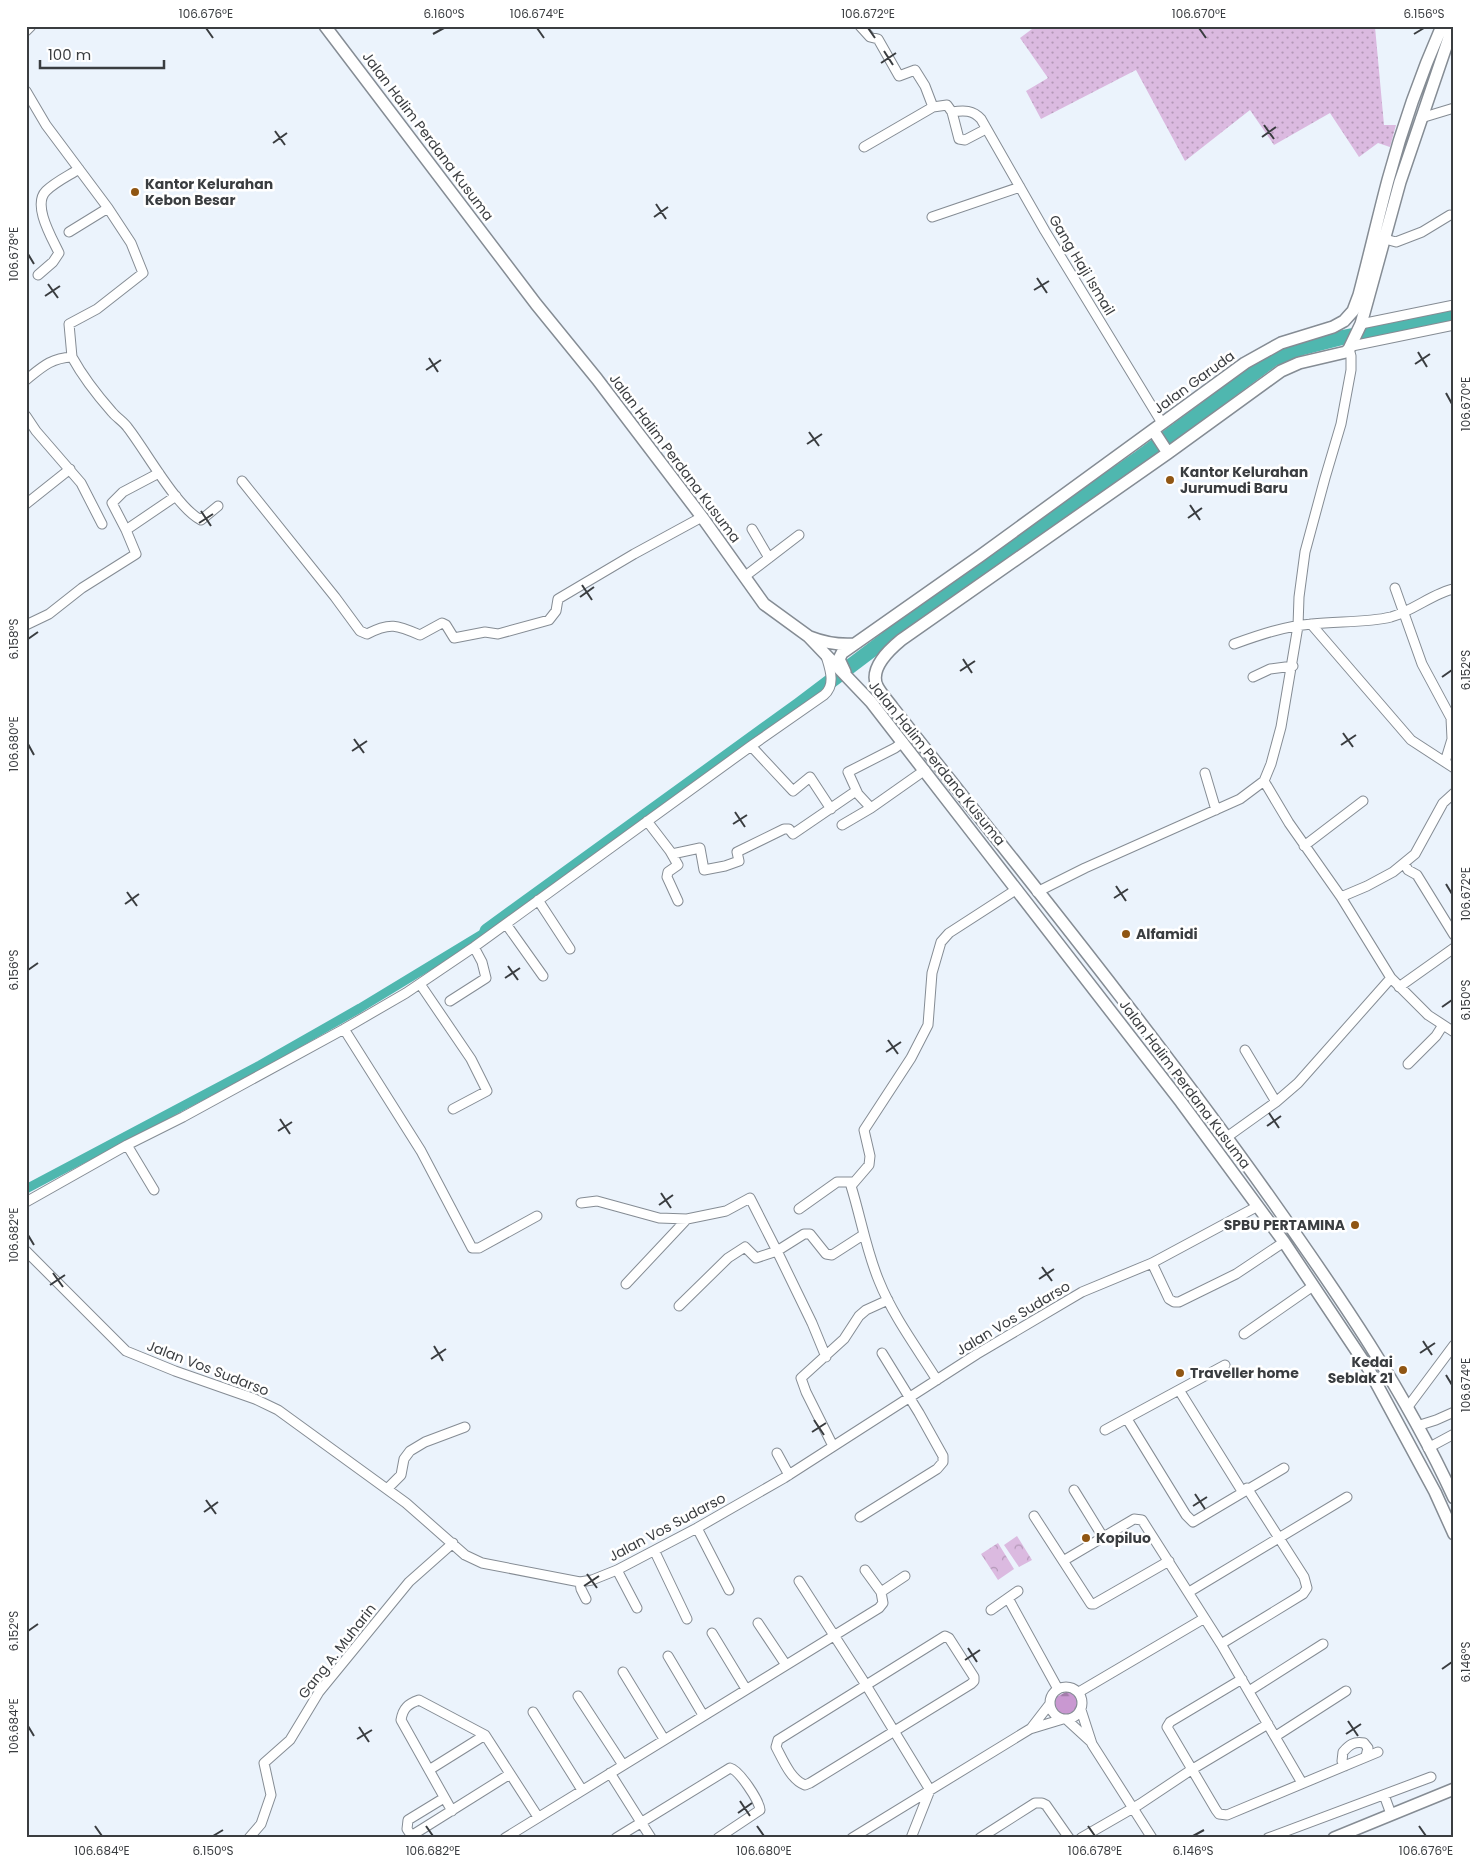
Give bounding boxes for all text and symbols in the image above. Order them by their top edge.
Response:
text: 106.676°E [179,5,233,22]
text: 6.160°S [423,5,465,22]
text: 106.674°E [510,5,564,22]
text: 106.672°E [841,5,895,22]
text: 106.670°E [1172,5,1226,22]
text: 6.156°S [1403,5,1445,22]
scale bar [40,38,164,70]
text: 100 m [48,44,91,65]
street label: Jalan Halim Perdana Kusuma [358,47,498,225]
place label: Kantor Kelurahan Kebon Besar [145,174,273,210]
marker: Kantor Kelurahan Kebon Besar [129,186,141,198]
street label: Gang Haji Ismail [1044,211,1120,319]
text: 106.678°E [5,227,22,281]
street label: Jalan Garuda [1149,346,1239,418]
street label: Jalan Halim Perdana Kusuma [605,369,745,547]
text: 106.670°E [1457,377,1474,431]
place label: Kantor Kelurahan Jurumudi Baru [1180,462,1308,498]
marker: Kantor Kelurahan Jurumudi Baru [1164,474,1176,486]
text: 6.158°S [5,618,22,660]
text: 6.152°S [1457,650,1474,690]
street label: Jalan Halim Perdana Kusuma [864,676,1010,850]
text: 106.680°E [5,716,22,772]
text: 106.672°E [1457,867,1474,921]
place label: Alfamidi [1136,924,1198,944]
marker: Alfamidi [1120,928,1132,940]
text: 6.156°S [5,949,22,991]
text: 6.150°S [1457,979,1474,1021]
street label: Jalan Halim Perdana Kusuma [1115,995,1255,1173]
text: 106.682°E [5,1208,22,1262]
place label: SPBU PERTAMINA [1224,1215,1346,1235]
marker: SPBU PERTAMINA [1349,1219,1361,1231]
street label: Jalan Vos Sudarso [952,1276,1074,1360]
street label: Jalan Vos Sudarso [144,1335,272,1401]
place label: Kedai Seblak 21 [1328,1352,1393,1388]
text: 106.674°E [1457,1358,1474,1412]
place label: Traveller home [1190,1363,1299,1383]
marker: Kedai Seblak 21 [1397,1364,1409,1376]
marker: Traveller home [1174,1367,1186,1379]
street label: Jalan Vos Sudarso [605,1488,729,1566]
place label: Kopiluo [1096,1528,1151,1548]
marker: Kopiluo [1080,1532,1092,1544]
street label: Gang A. Muharin [294,1599,380,1703]
text: 6.152°S [5,1611,22,1651]
text: 6.146°S [1457,1641,1474,1683]
text: 106.684°E [5,1698,22,1754]
text: 106.684°E [74,1842,130,1859]
text: 6.150°S [192,1842,234,1859]
text: 106.682°E [406,1842,460,1859]
text: 106.680°E [736,1842,792,1859]
text: 106.678°E [1068,1842,1122,1859]
text: 6.146°S [1172,1842,1214,1859]
text: 106.676°E [1399,1842,1453,1859]

